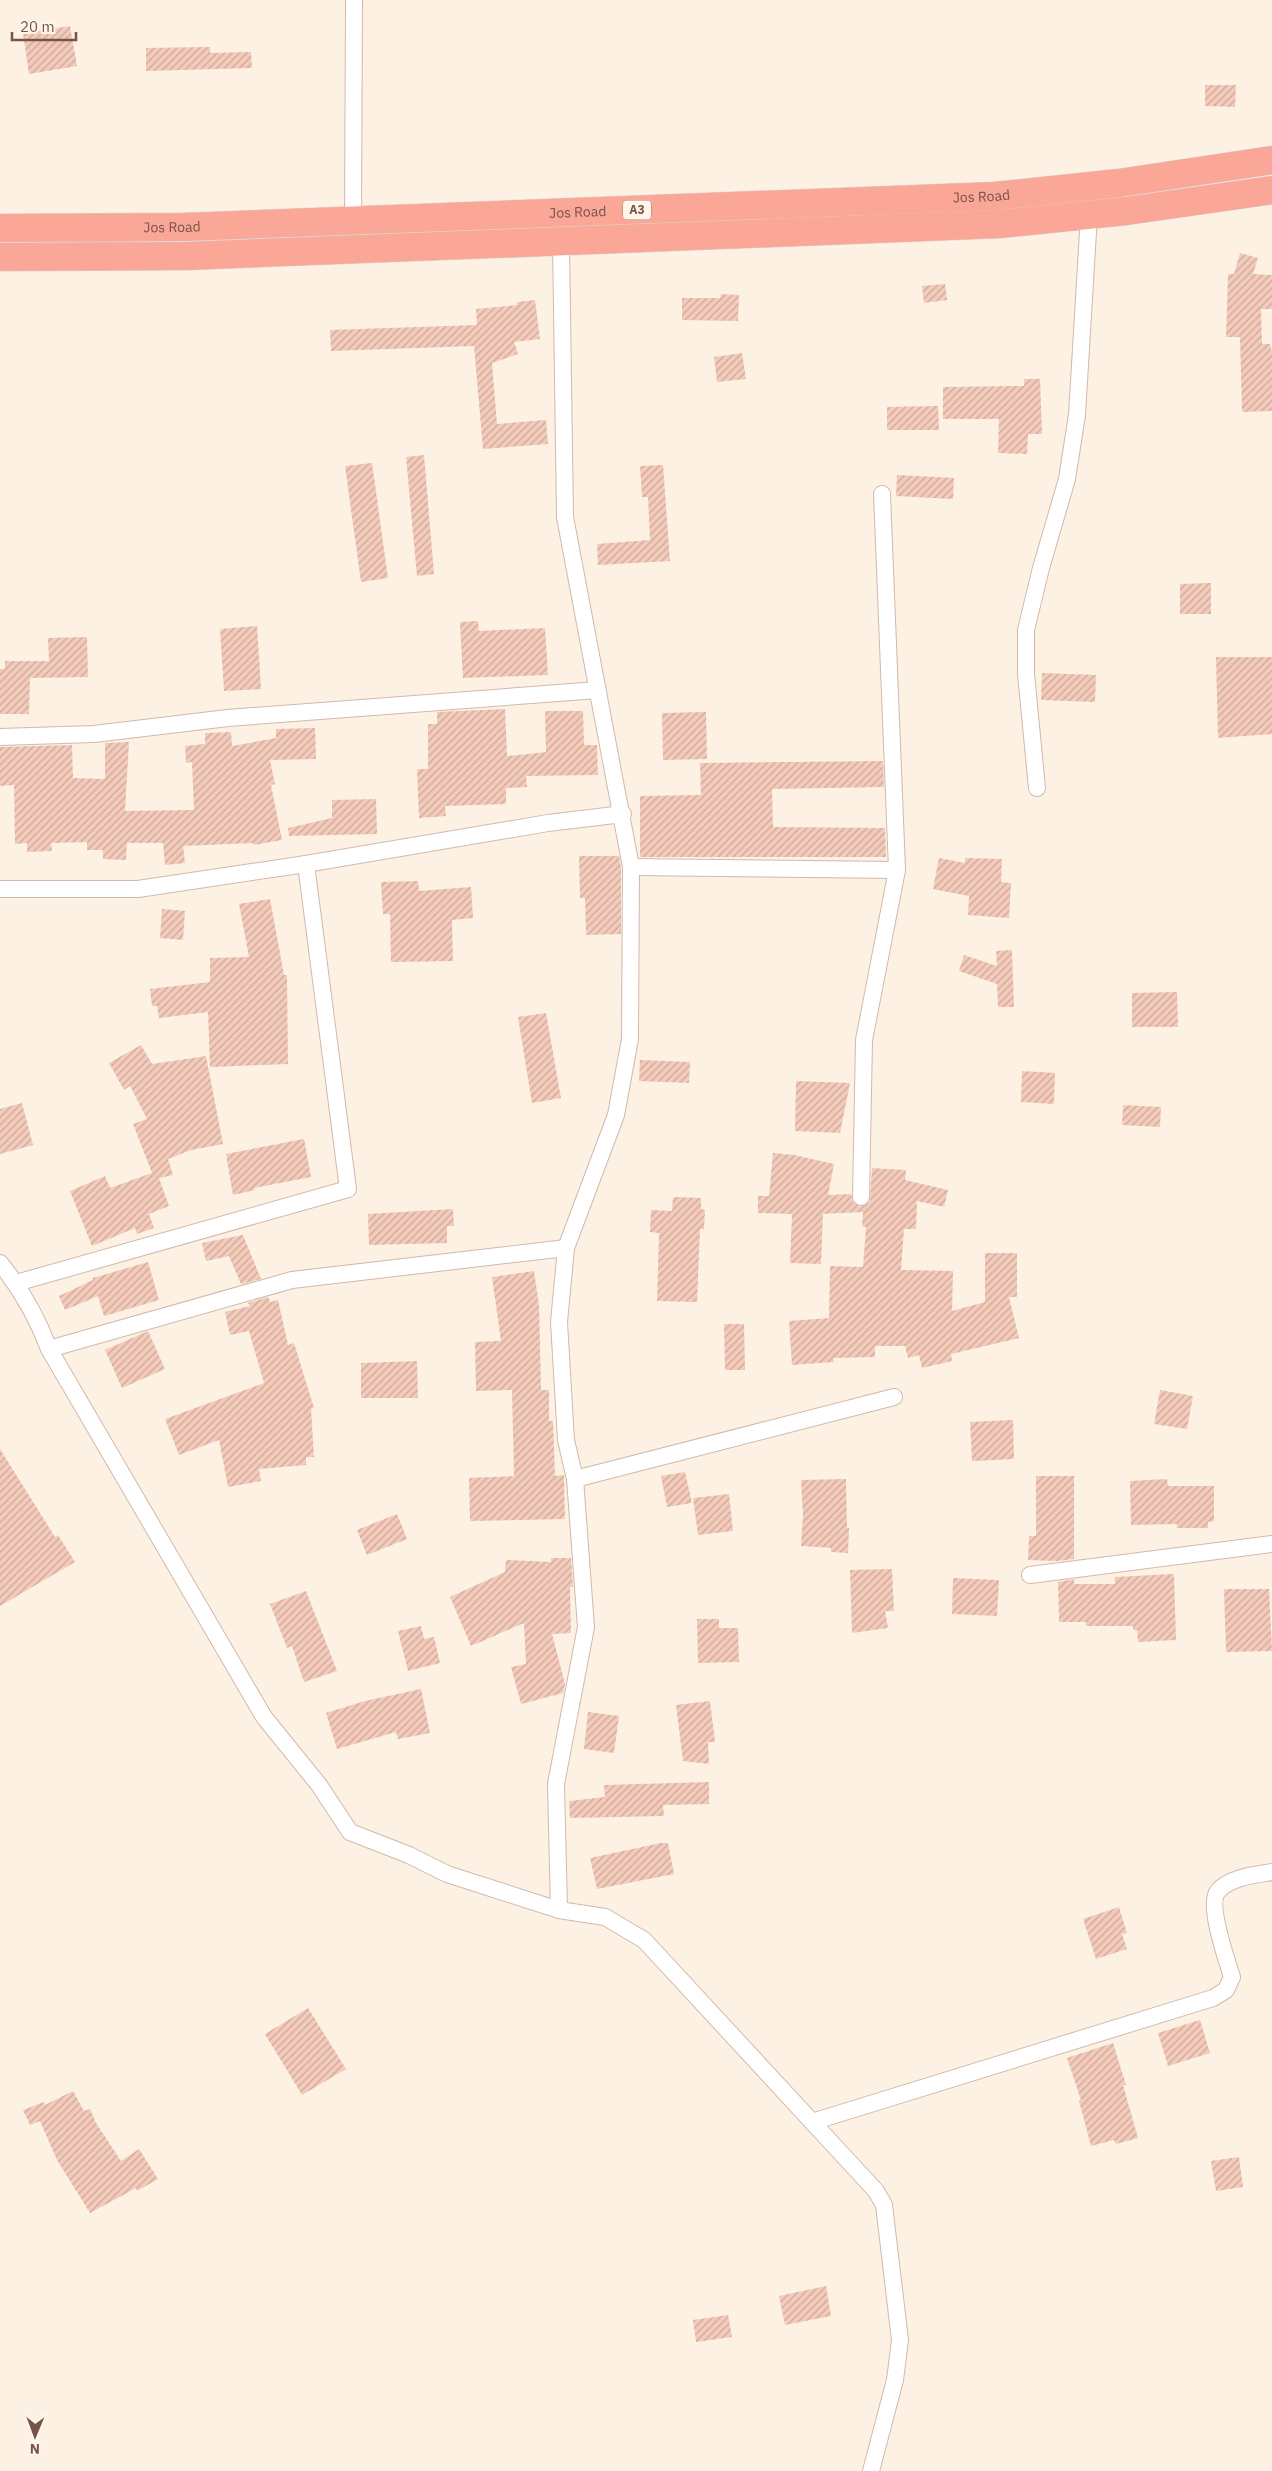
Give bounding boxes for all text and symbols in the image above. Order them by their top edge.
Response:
scale bar [12,10,76,42]
text: 20 m [20,17,55,36]
street label: Jos Road [952,185,1011,207]
road number: A3 [623,200,651,220]
street label: Jos Road [549,202,607,222]
street label: Jos Road [143,217,201,236]
north arrow [10,2411,60,2461]
text: N [30,2440,40,2458]

